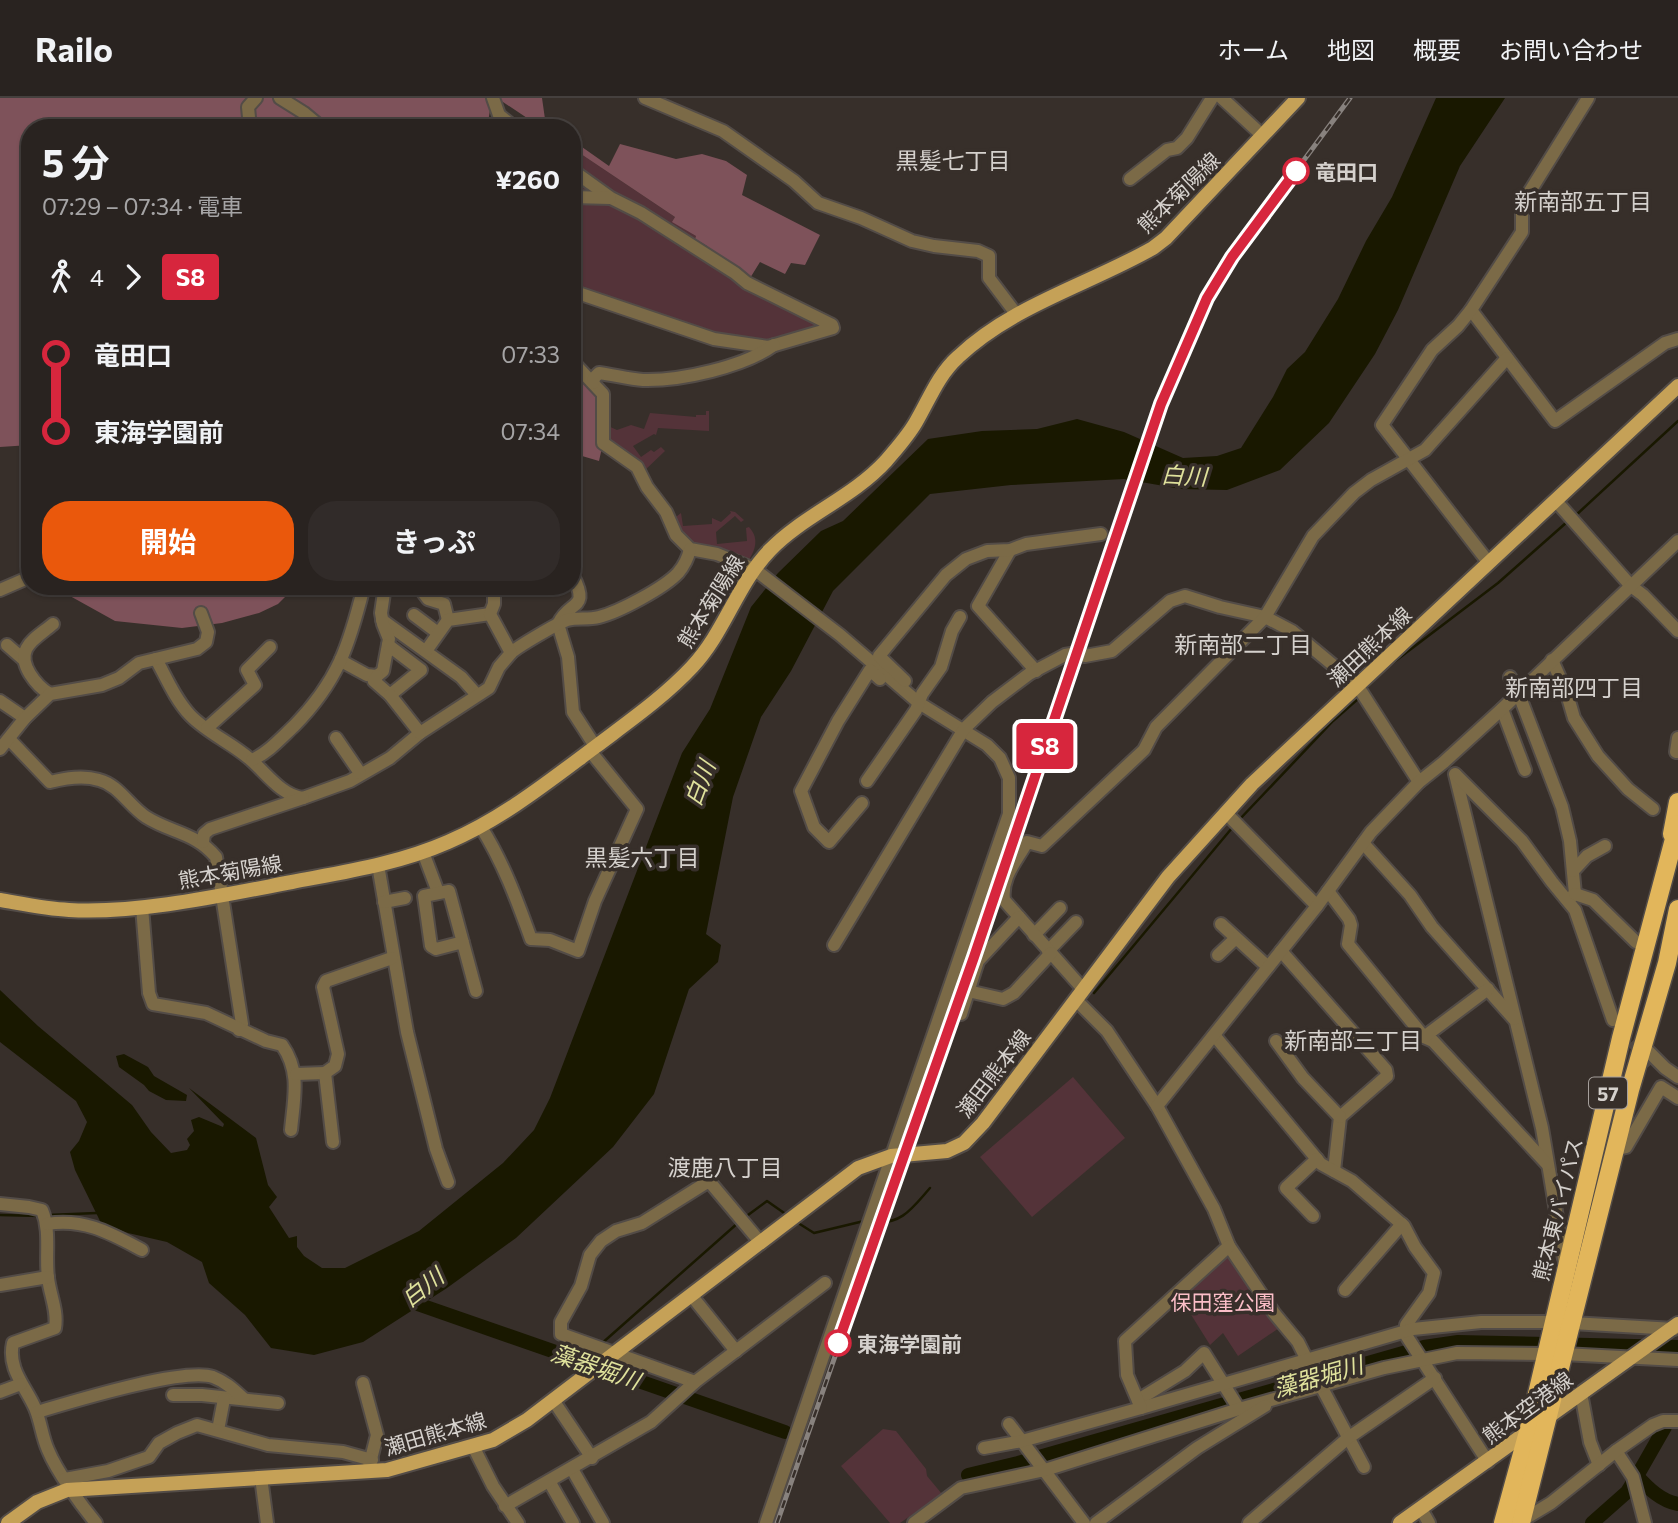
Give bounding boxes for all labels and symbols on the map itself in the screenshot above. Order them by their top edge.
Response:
district label: 黒髪七丁目 [896,146,1011,174]
street label: 熊本菊陽線 [1132,147,1224,237]
marker: 竜田口 [1283,158,1309,184]
place label: 竜田口 [1315,159,1378,184]
district label: 新南部五丁目 [1514,187,1652,215]
water label: 白川 [1160,460,1211,490]
street label: 熊本菊陽線 [672,550,748,652]
street label: 瀬田熊本線 [1322,601,1416,691]
district label: 新南部二丁目 [1174,630,1312,658]
district label: 新南部四丁目 [1505,673,1643,701]
line badge: S8 [1014,723,1076,769]
water label: 白川 [678,754,721,809]
district label: 黒髪六丁目 [585,843,700,871]
street label: 熊本菊陽線 [176,850,284,892]
street label: 瀬田熊本線 [951,1024,1035,1122]
district label: 新南部三丁目 [1284,1026,1422,1054]
road number: 57 [1589,1077,1627,1108]
street label: 熊本東バイパス [1527,1135,1587,1283]
district label: 渡鹿八丁目 [668,1153,783,1181]
water label: 白川 [395,1260,451,1312]
park label: 保田窪公園 [1171,1289,1276,1314]
marker: 東海学園前 [825,1330,851,1356]
place label: 東海学園前 [857,1331,962,1356]
water label: 藻器堀川 [548,1338,647,1395]
water label: 藻器堀川 [1270,1349,1369,1402]
street label: 熊本空港線 [1477,1366,1577,1448]
street label: 瀬田熊本線 [381,1407,489,1459]

